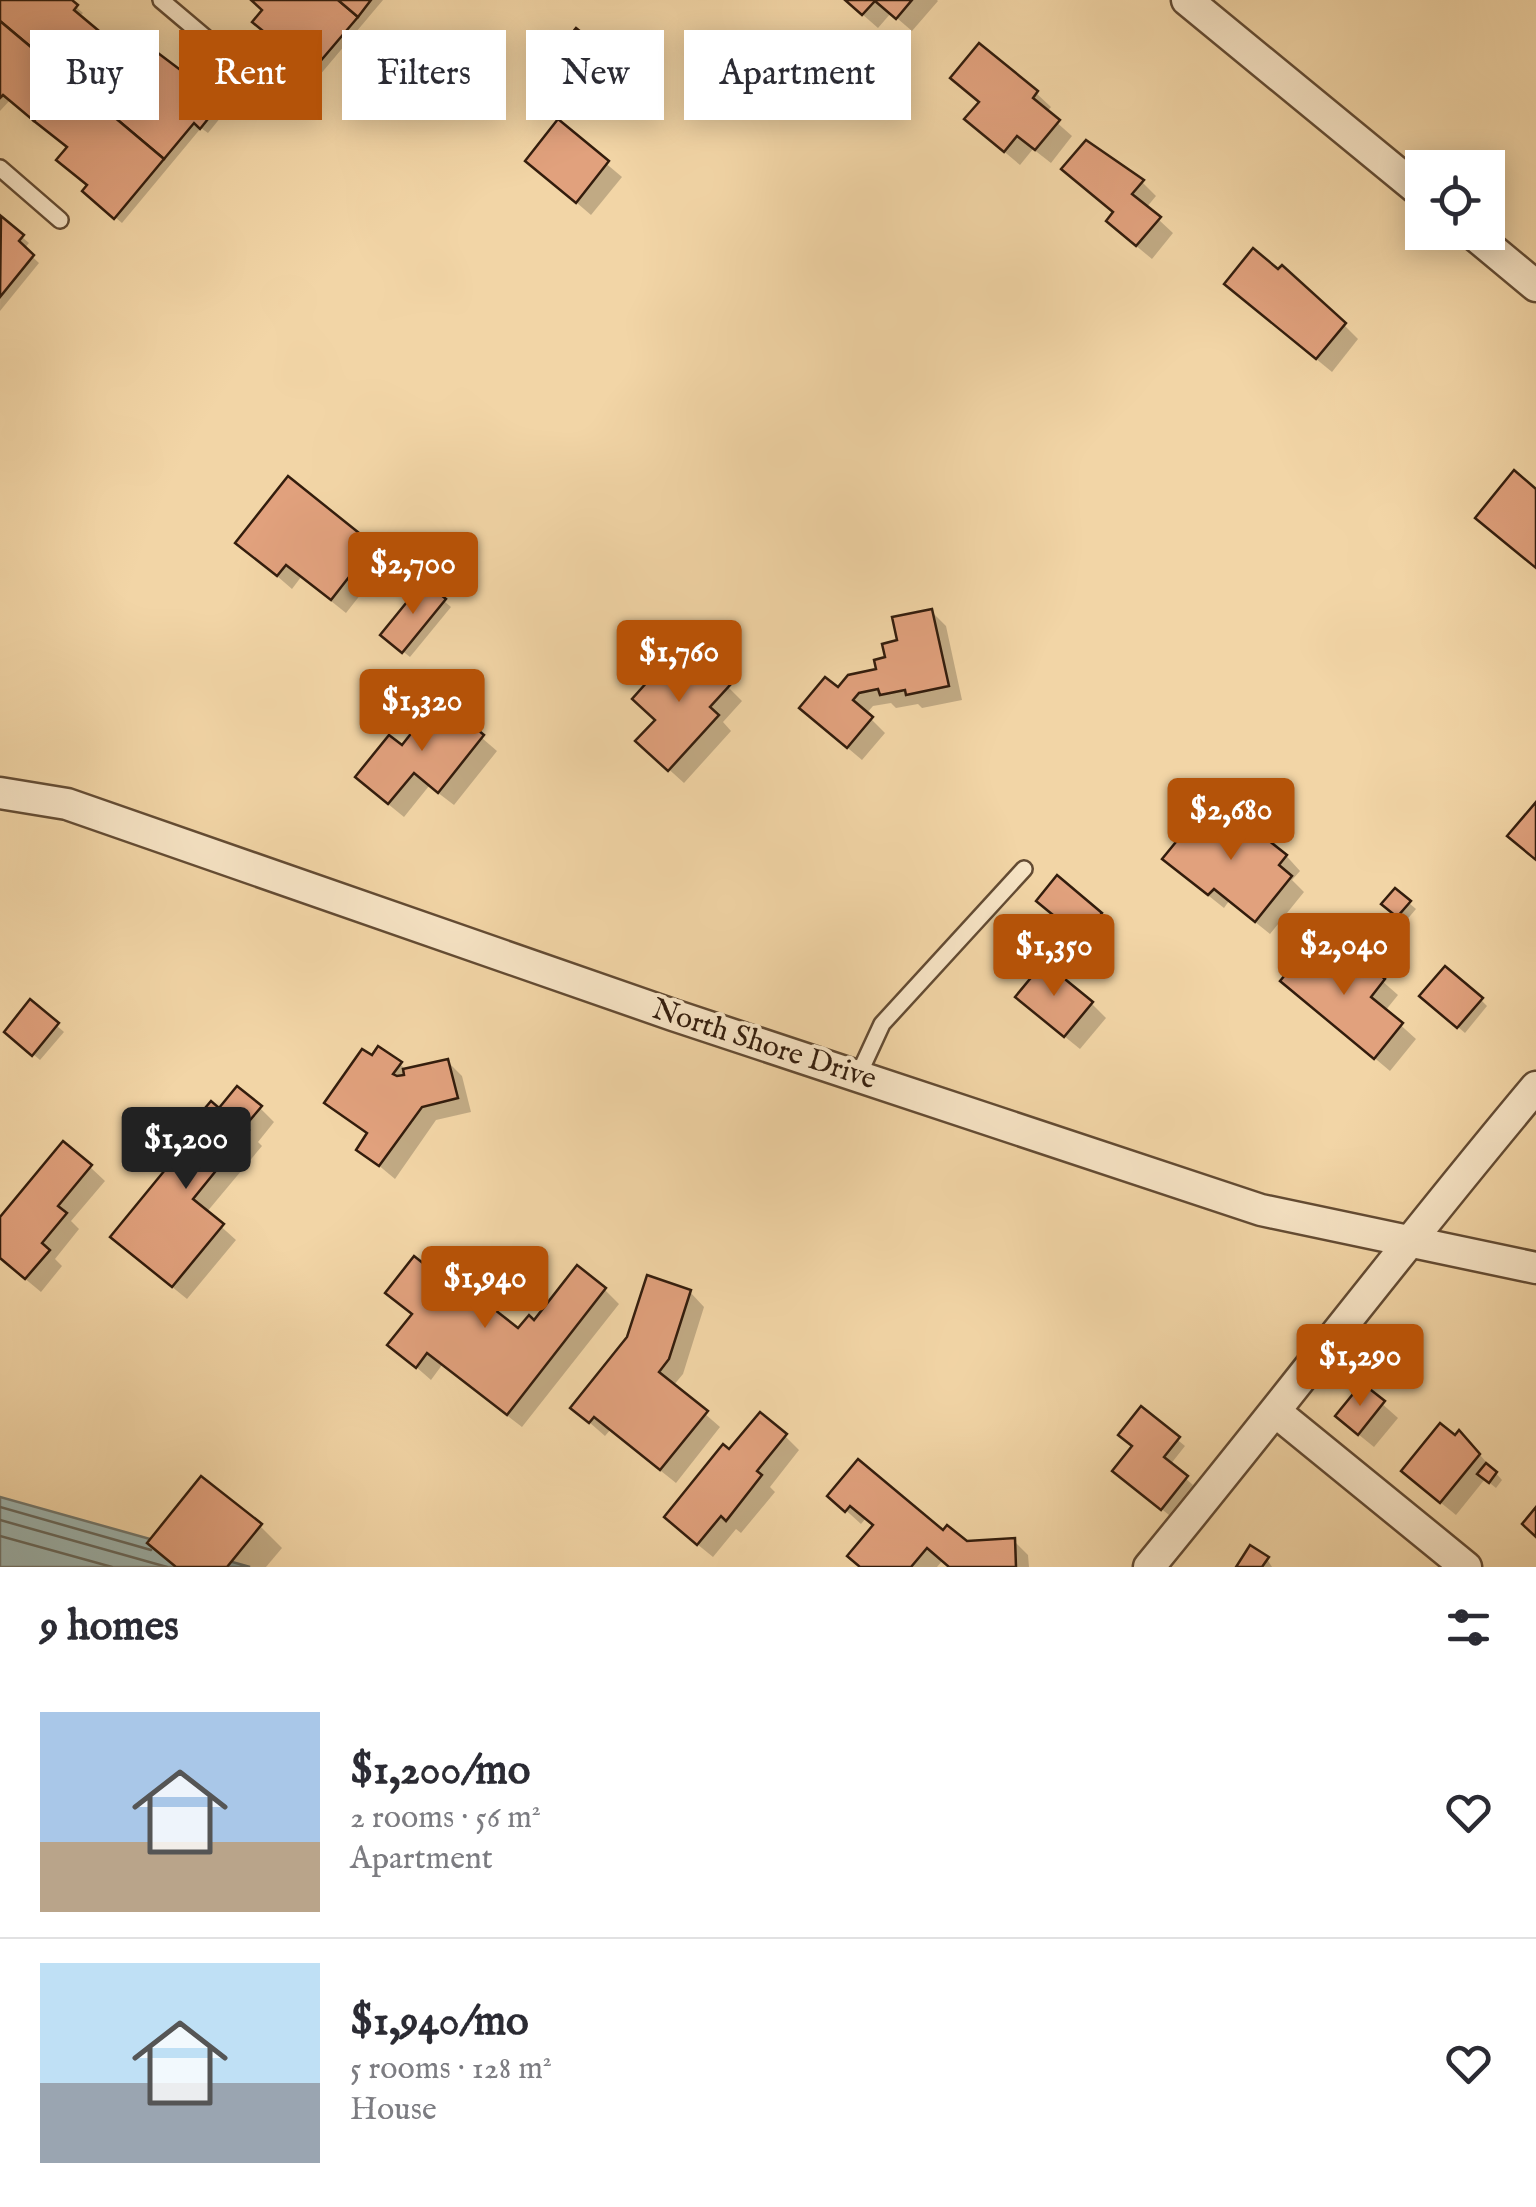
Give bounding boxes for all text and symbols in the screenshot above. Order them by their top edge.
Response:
chip: Buy [30,30,159,120]
chip: Rent [179,30,322,120]
chip: Filters [342,30,506,120]
chip: New [526,30,664,120]
chip: Apartment [684,30,911,120]
map controls [1405,150,1505,250]
button: locate [1405,150,1505,250]
pin: $2,700 [332,532,494,617]
text: $2,700 [370,544,456,585]
pin: $1,760 [598,620,760,705]
text: $1,760 [639,632,719,673]
pin: $1,320 [341,669,503,754]
text: $1,320 [382,681,462,722]
pin: $2,680 [1150,778,1312,863]
text: $2,680 [1189,790,1273,831]
pin: $2,040 [1263,913,1425,998]
pin: $1,350 [973,914,1135,999]
text: $2,040 [1300,925,1388,966]
text: $1,350 [1015,926,1093,967]
street label: North Shore Drive [647,991,881,1099]
pin: $1,200 [105,1107,267,1192]
text: $1,200 [144,1119,228,1160]
pin: $1,940 [404,1246,566,1331]
text: $1,940 [443,1258,527,1299]
pin: $1,290 [1279,1324,1441,1409]
text: $1,290 [1319,1336,1401,1377]
icon: filters [1441,1600,1496,1655]
text: 9 homes [40,1601,179,1654]
text: $1,200/mo [350,1745,530,1798]
icon: home [120,1752,240,1872]
icon: heart [1441,1785,1496,1840]
text: 2 rooms · 56 m² [350,1798,541,1839]
text: Apartment [350,1839,493,1880]
text: $1,940/mo [350,1996,529,2049]
icon: home [120,2003,240,2123]
icon: heart [1441,2036,1496,2091]
text: 5 rooms · 128 m² [350,2049,552,2090]
text: House [350,2090,437,2131]

